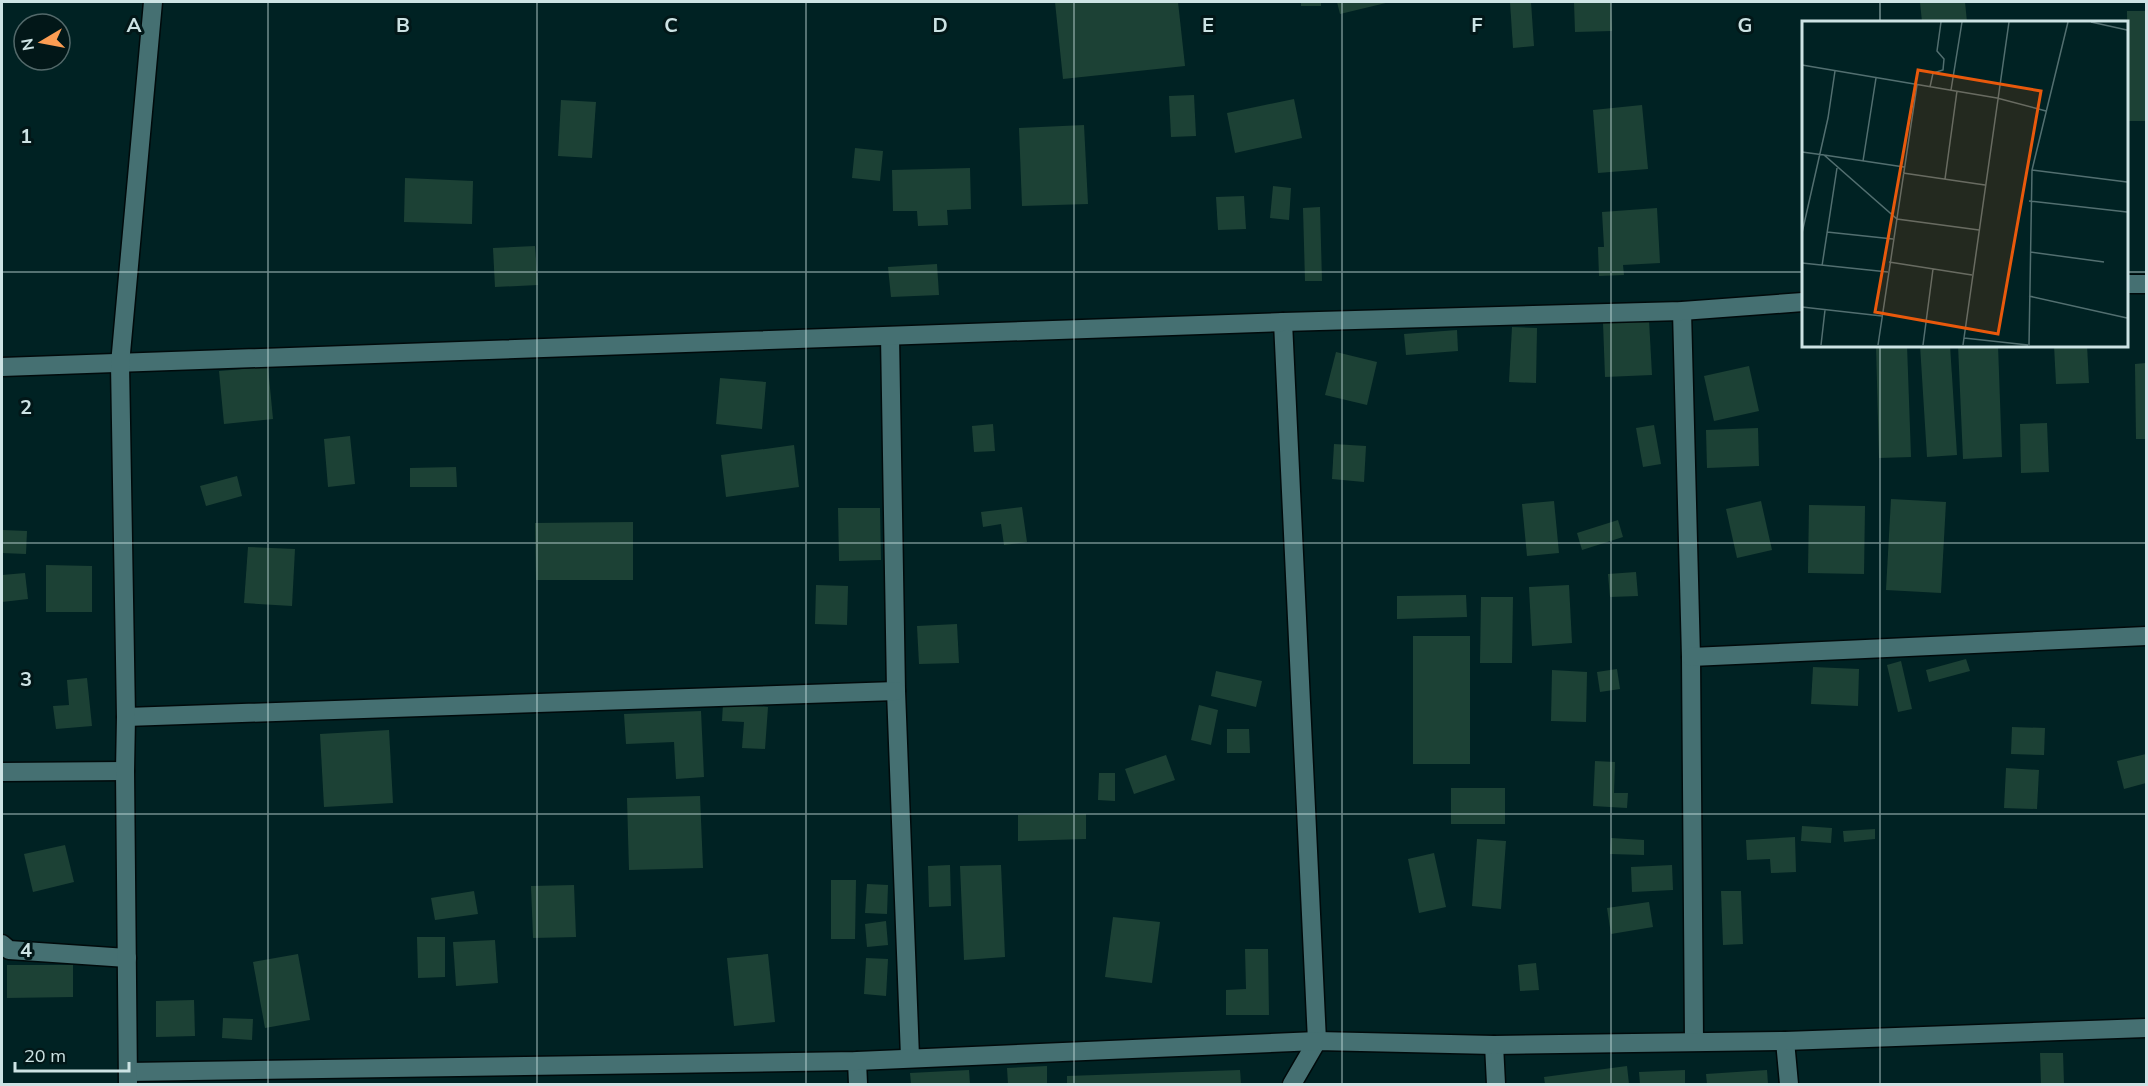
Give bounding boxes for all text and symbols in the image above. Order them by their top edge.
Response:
north arrow [12,12,72,72]
text: A [127,12,142,37]
text: B [396,12,410,37]
text: C [664,12,678,37]
text: D [932,12,948,37]
text: E [1202,12,1214,37]
text: F [1471,12,1483,37]
text: G [1738,12,1752,37]
inset map [1802,21,2127,346]
text: N [16,37,38,52]
text: 1 [20,123,32,148]
text: 2 [20,394,32,419]
text: 3 [20,666,32,691]
text: 4 [20,937,32,962]
scale bar [15,1035,129,1073]
text: 20 m [24,1044,66,1067]

